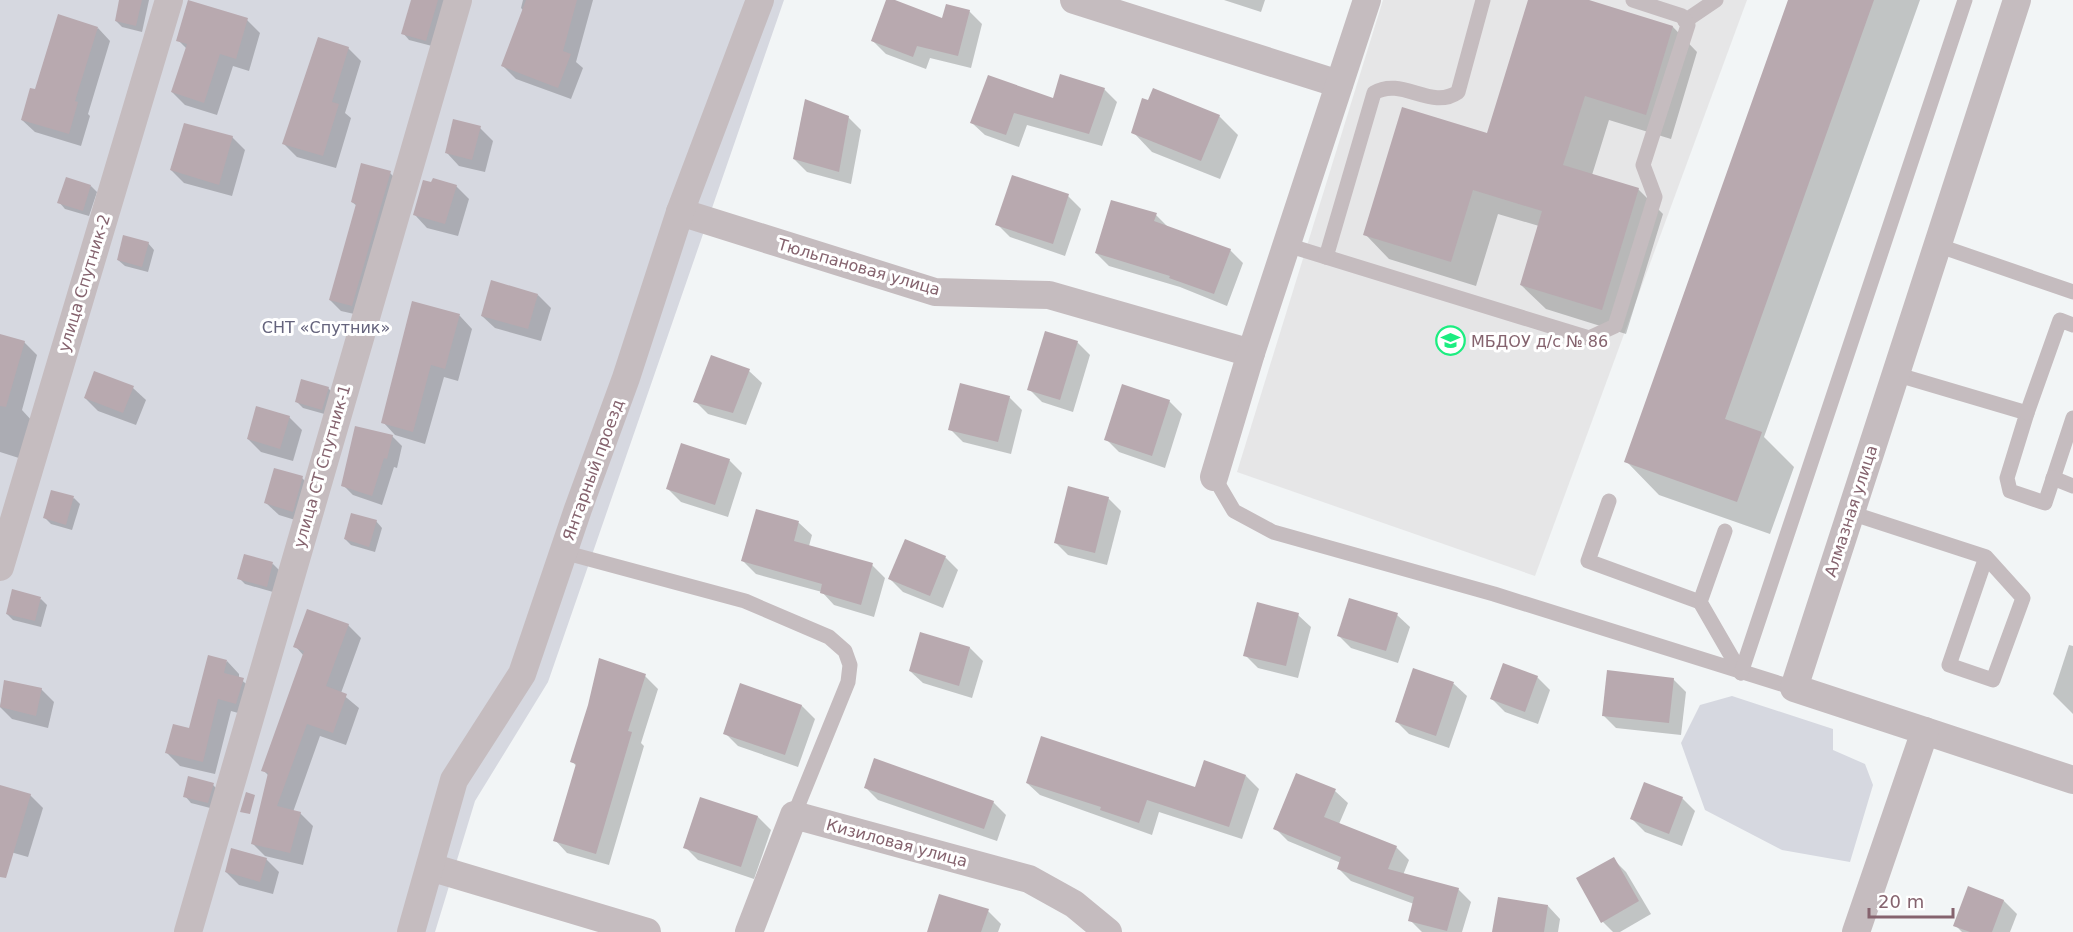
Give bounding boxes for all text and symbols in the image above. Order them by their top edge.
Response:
street label: улица Спутник-2 [54,212,114,354]
street label: Тюльпановая улица [775,234,942,299]
park label: СНТ «Спутник» [262,318,390,337]
school or university icon: МБДОУ д/с № 86 [1434,325,1466,357]
place label: МБДОУ д/с № 86 [1471,332,1608,351]
street label: улица СТ Спутник-1 [290,382,354,550]
street label: Янтарный проезд [559,397,627,543]
street label: Алмазная улица [1821,443,1881,579]
street label: Кизиловая улица [824,815,970,871]
scale bar [1869,881,1953,919]
text: 20 m [1878,891,1924,912]

